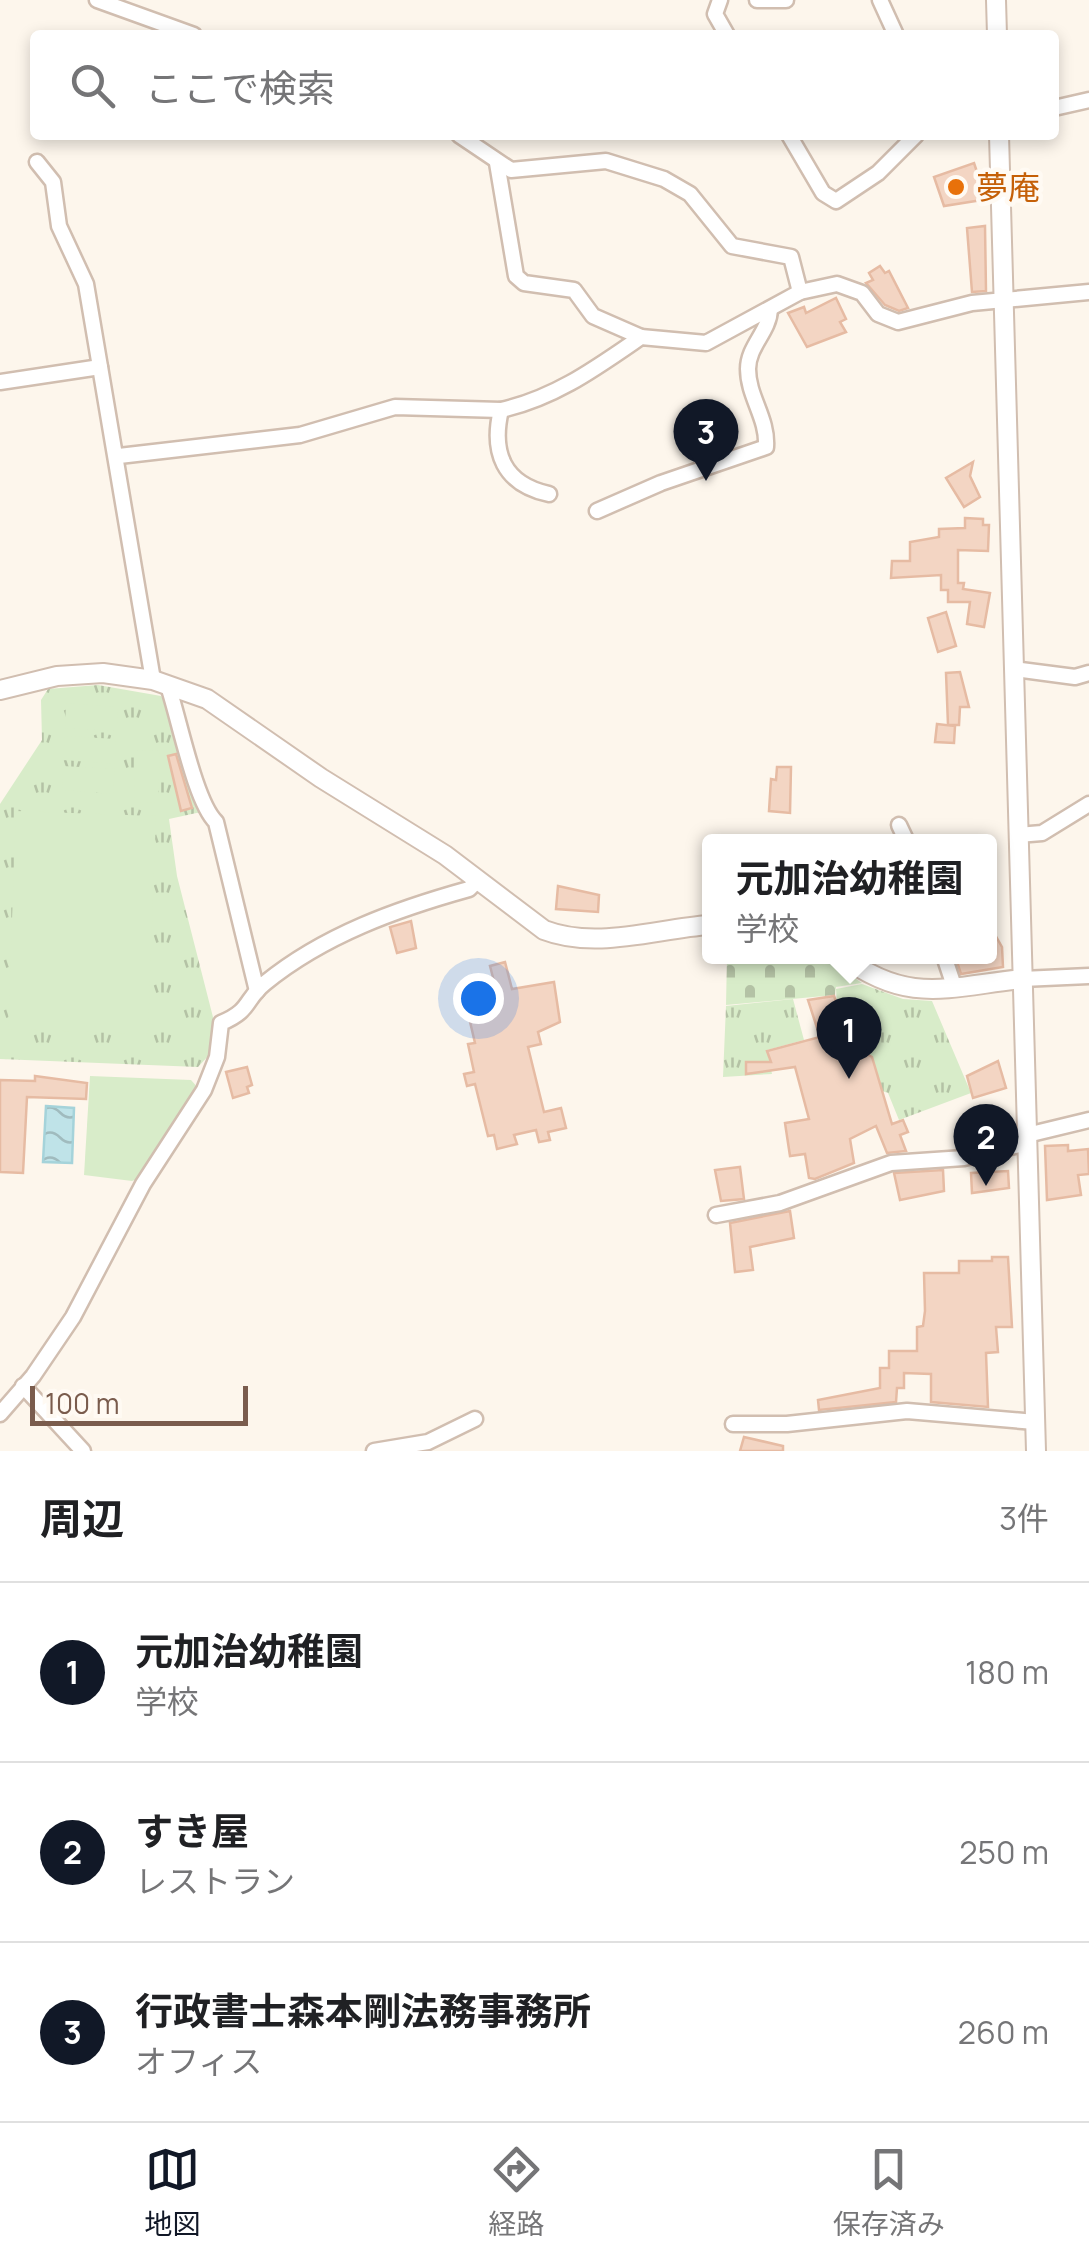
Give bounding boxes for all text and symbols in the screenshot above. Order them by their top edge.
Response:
search box [30,30,1059,140]
icon: search [65,58,120,113]
text: ここで検索 [145,61,335,113]
place label: 夢庵 [976,165,1040,209]
marker: 夢庵 [945,176,967,198]
pin: 3 [674,398,738,481]
popup [702,834,997,964]
text: 元加治幼稚園 [735,851,964,903]
text: 学校 [735,906,800,950]
your location [453,973,504,1024]
pin: 1 [816,996,882,1079]
pin: 2 [954,1104,1018,1186]
scale bar [30,1381,248,1426]
text: 100 m [45,1384,119,1422]
text: 周辺 [40,1489,124,1547]
text: 3件 [999,1496,1049,1540]
text: 元加治幼稚園 [135,1624,363,1676]
text: 1 [65,1650,80,1694]
text: 180 m [965,1650,1049,1694]
text: 学校 [135,1679,199,1723]
text: すき屋 [135,1804,249,1856]
text: 2 [63,1830,82,1874]
text: 250 m [959,1830,1049,1874]
text: レストラン [135,1859,295,1903]
text: 行政書士森本剛法務事務所 [135,1984,591,2036]
text: 3 [63,2010,82,2054]
text: 260 m [958,2010,1049,2054]
text: オフィス [135,2039,262,2083]
tab: 地図 [144,2142,200,2242]
tab: 経路 [488,2142,545,2242]
tab: 保存済み [833,2142,945,2242]

